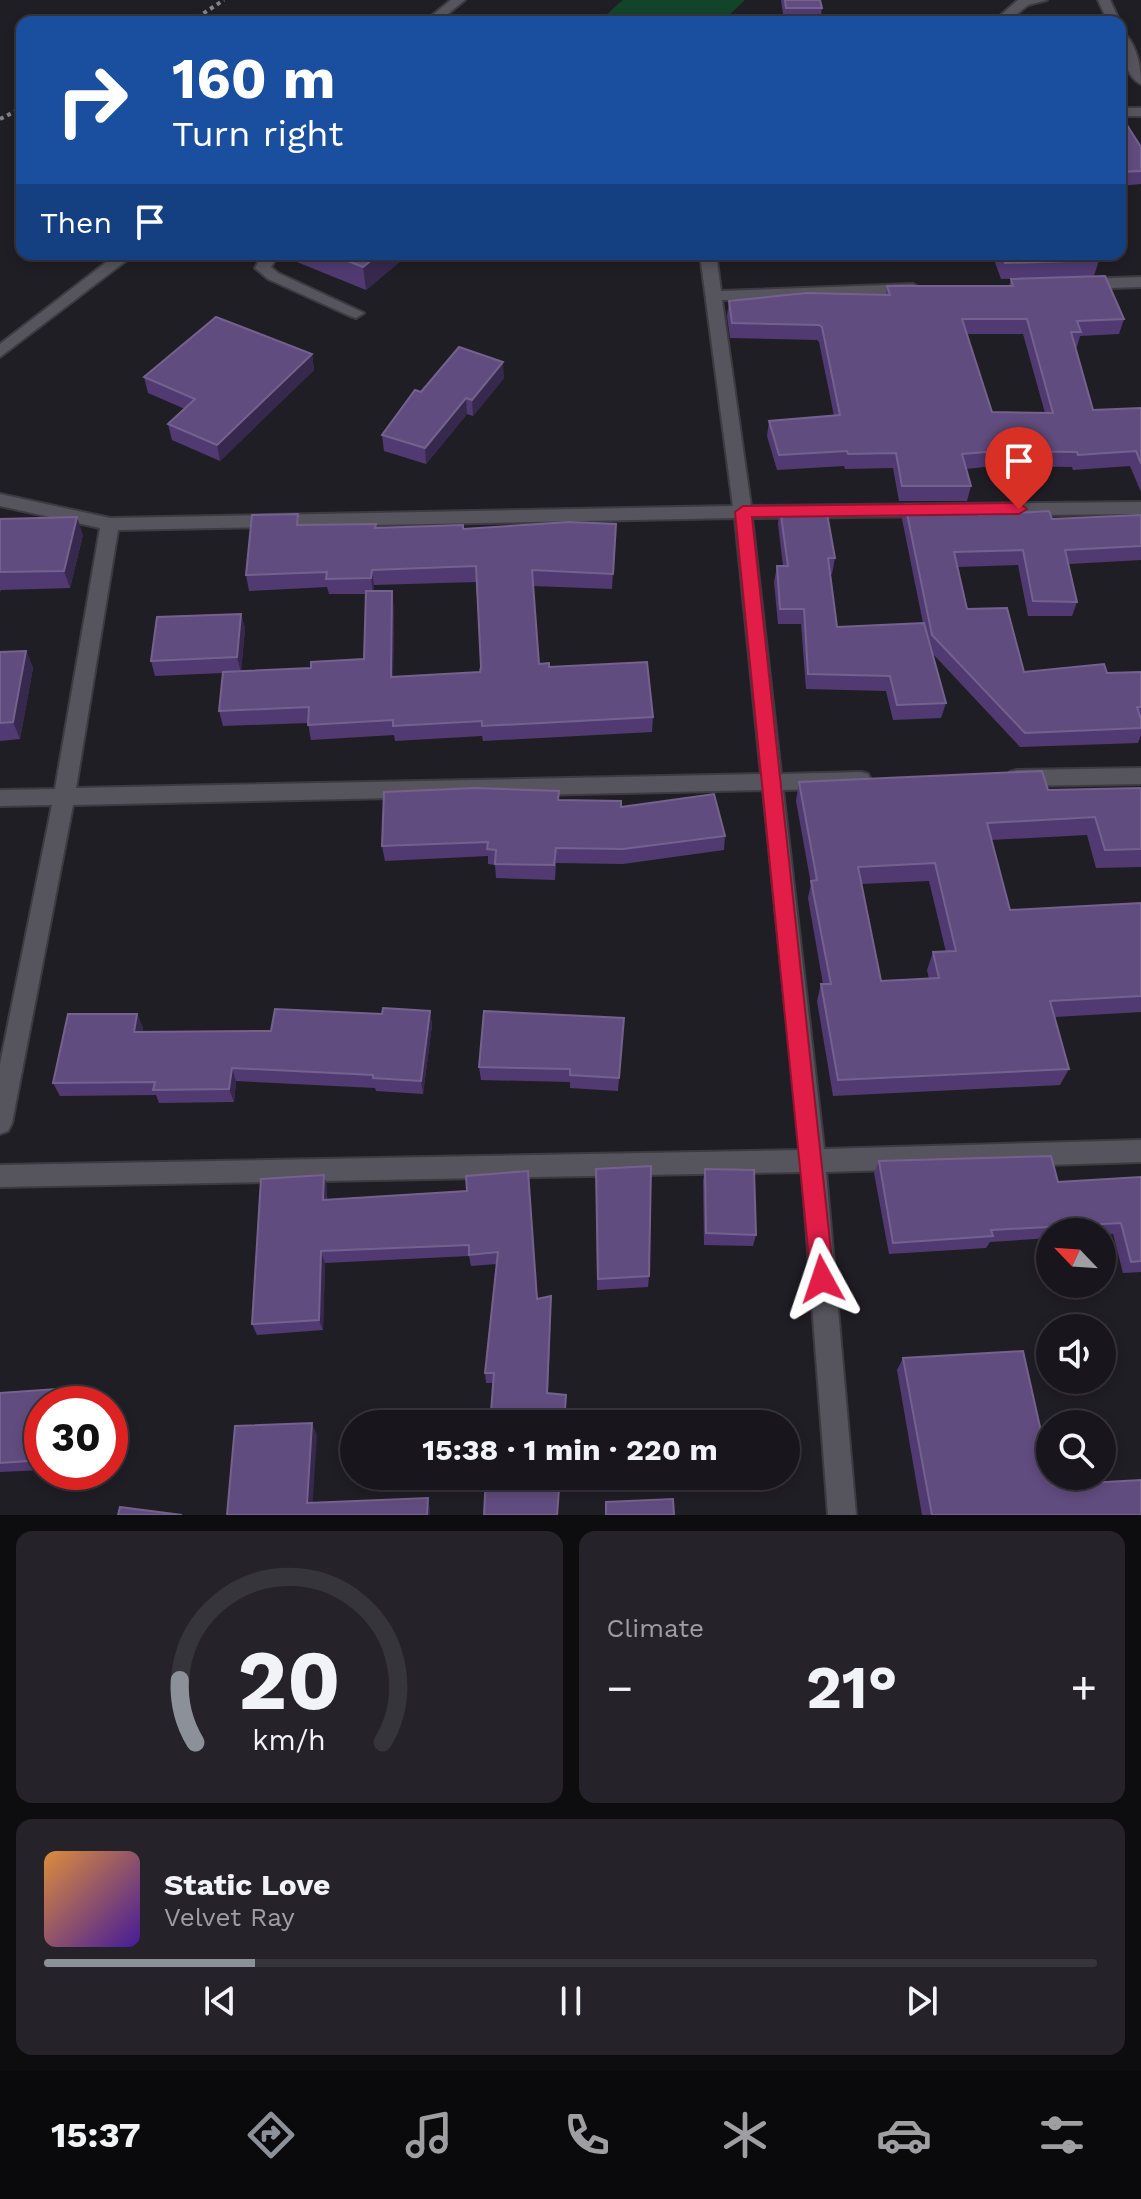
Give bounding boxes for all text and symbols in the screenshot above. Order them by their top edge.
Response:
text: 160 m [172,46,335,112]
icon: right [40,48,144,152]
text: Turn right [172,113,343,155]
icon: arrive [128,200,172,244]
text: Then [40,205,112,240]
pin [985,427,1053,509]
icon: arrive [997,439,1041,483]
north arrow [1036,1218,1116,1298]
map controls [1036,1218,1116,1490]
position arrow [780,1237,864,1321]
button: sound [1036,1314,1116,1394]
speed limit sign: 30 [24,1386,128,1490]
button: search [1036,1410,1116,1490]
text: 15:38 · 1 min · 220 m [422,1432,718,1467]
text: Climate [607,1613,704,1643]
text: 20 [238,1632,341,1729]
text: 21° [806,1652,897,1723]
text: − [607,1662,633,1714]
text: + [1070,1662,1097,1714]
text: km/h [252,1723,326,1757]
text: Static Love [164,1867,330,1902]
text: Velvet Ray [164,1902,295,1932]
icon: previous [198,1979,242,2023]
icon: pause [549,1979,593,2023]
icon: next [900,1979,944,2023]
icon: directions [243,2107,299,2163]
icon: music [401,2107,457,2163]
icon: phone [559,2107,615,2163]
icon: climate [717,2107,773,2163]
icon: car [876,2107,932,2163]
icon: filters [1034,2107,1090,2163]
text: 15:37 [51,2114,141,2156]

